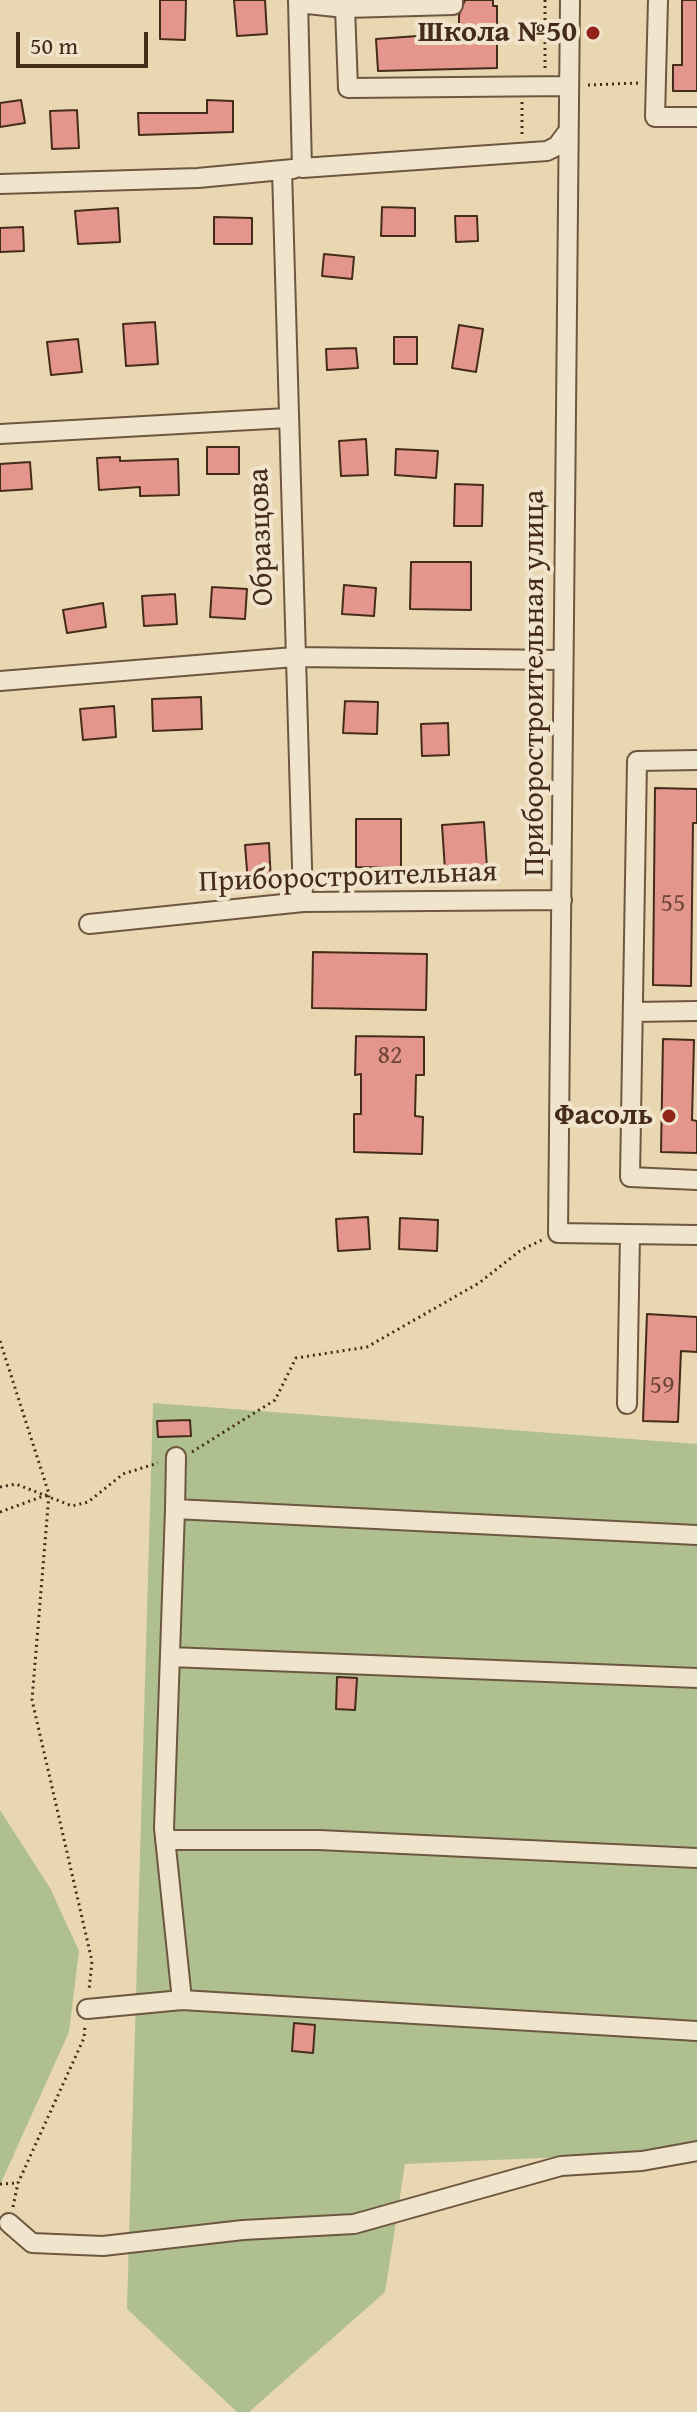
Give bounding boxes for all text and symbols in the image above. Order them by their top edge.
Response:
place label: Школа №50 [418,15,577,51]
scale bar [20,16,152,66]
marker: Школа №50 [584,24,602,42]
text: 50 m [30,28,78,63]
street label: Образцова [242,467,282,607]
street label: Приборостроительная улица [517,490,553,876]
street label: Приборостроительная [198,855,498,901]
house number: 55 [660,888,686,920]
house number: 82 [377,1040,403,1072]
place label: Фасоль [554,1098,653,1134]
marker: Фасоль [660,1107,678,1125]
house number: 59 [649,1370,675,1402]

